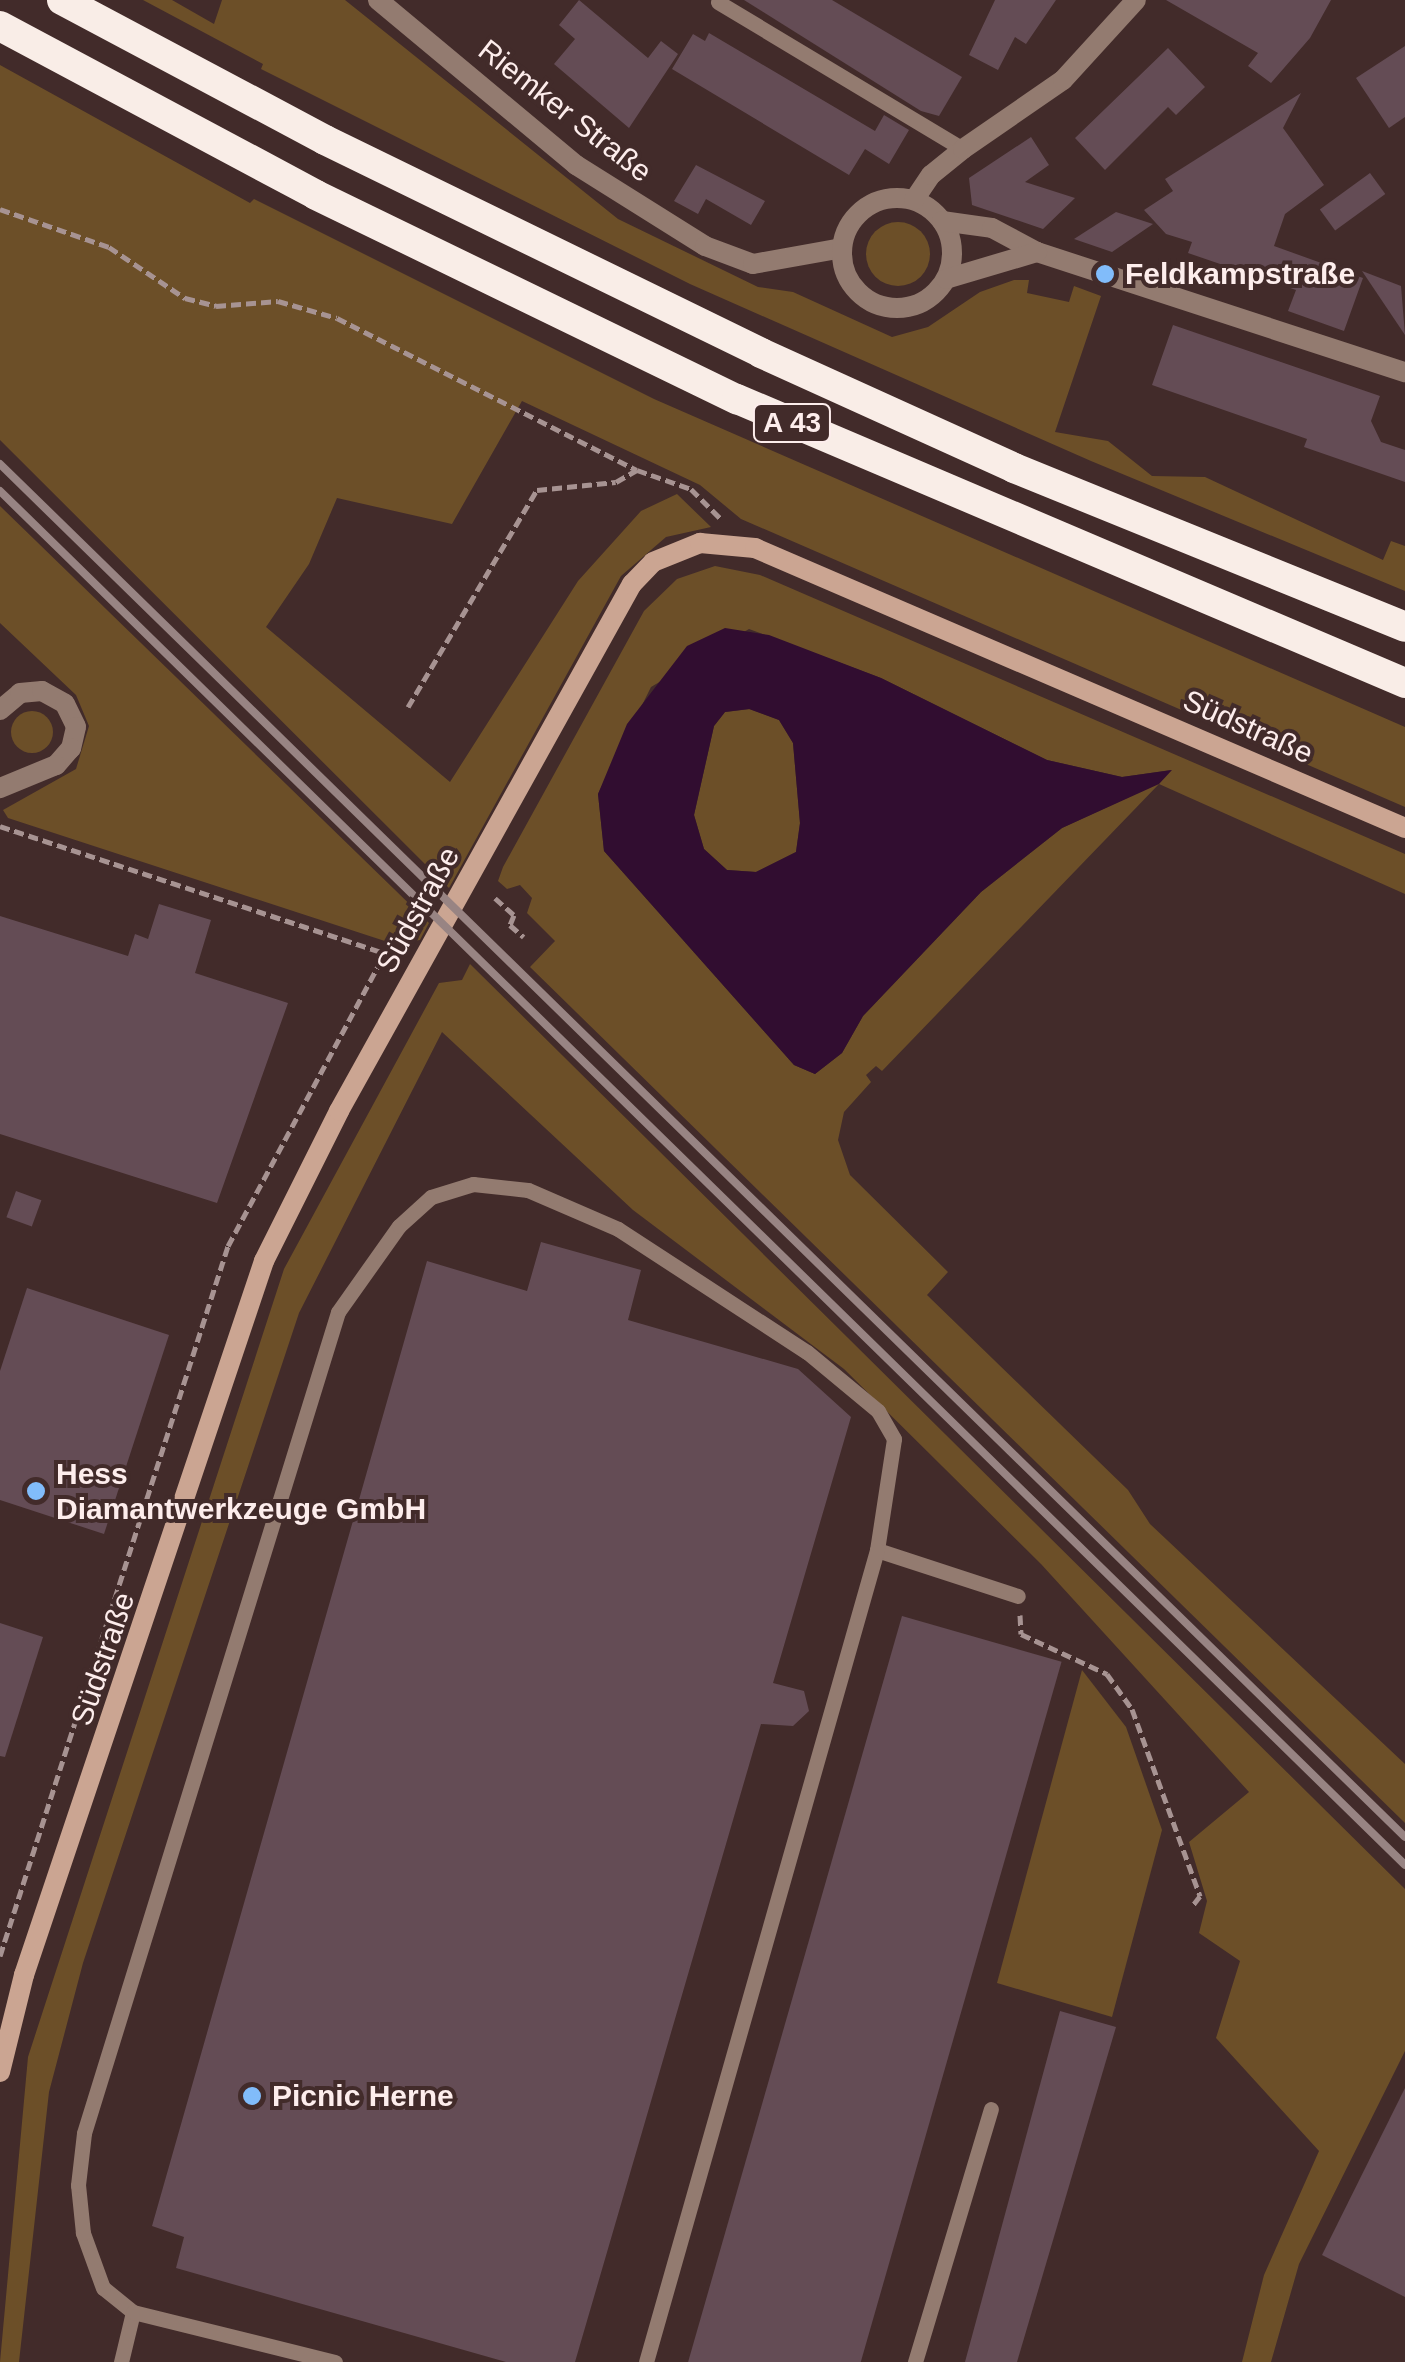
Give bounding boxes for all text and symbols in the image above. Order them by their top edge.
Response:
street label: Riemker Straße [471,32,659,190]
place label: Feldkampstraße [1125,256,1355,292]
marker: Feldkampstraße [1094,263,1116,285]
road number: A 43 [752,400,832,446]
street label: Südstraße [1177,682,1319,772]
street label: Südstraße [369,841,467,979]
place label: Hess Diamantwerkzeuge GmbH [56,1456,426,1526]
marker: Hess Diamantwerkzeuge GmbH [25,1480,47,1502]
street label: Südstraße [63,1588,143,1730]
place label: Picnic Herne [272,2078,454,2114]
marker: Picnic Herne [241,2085,263,2107]

